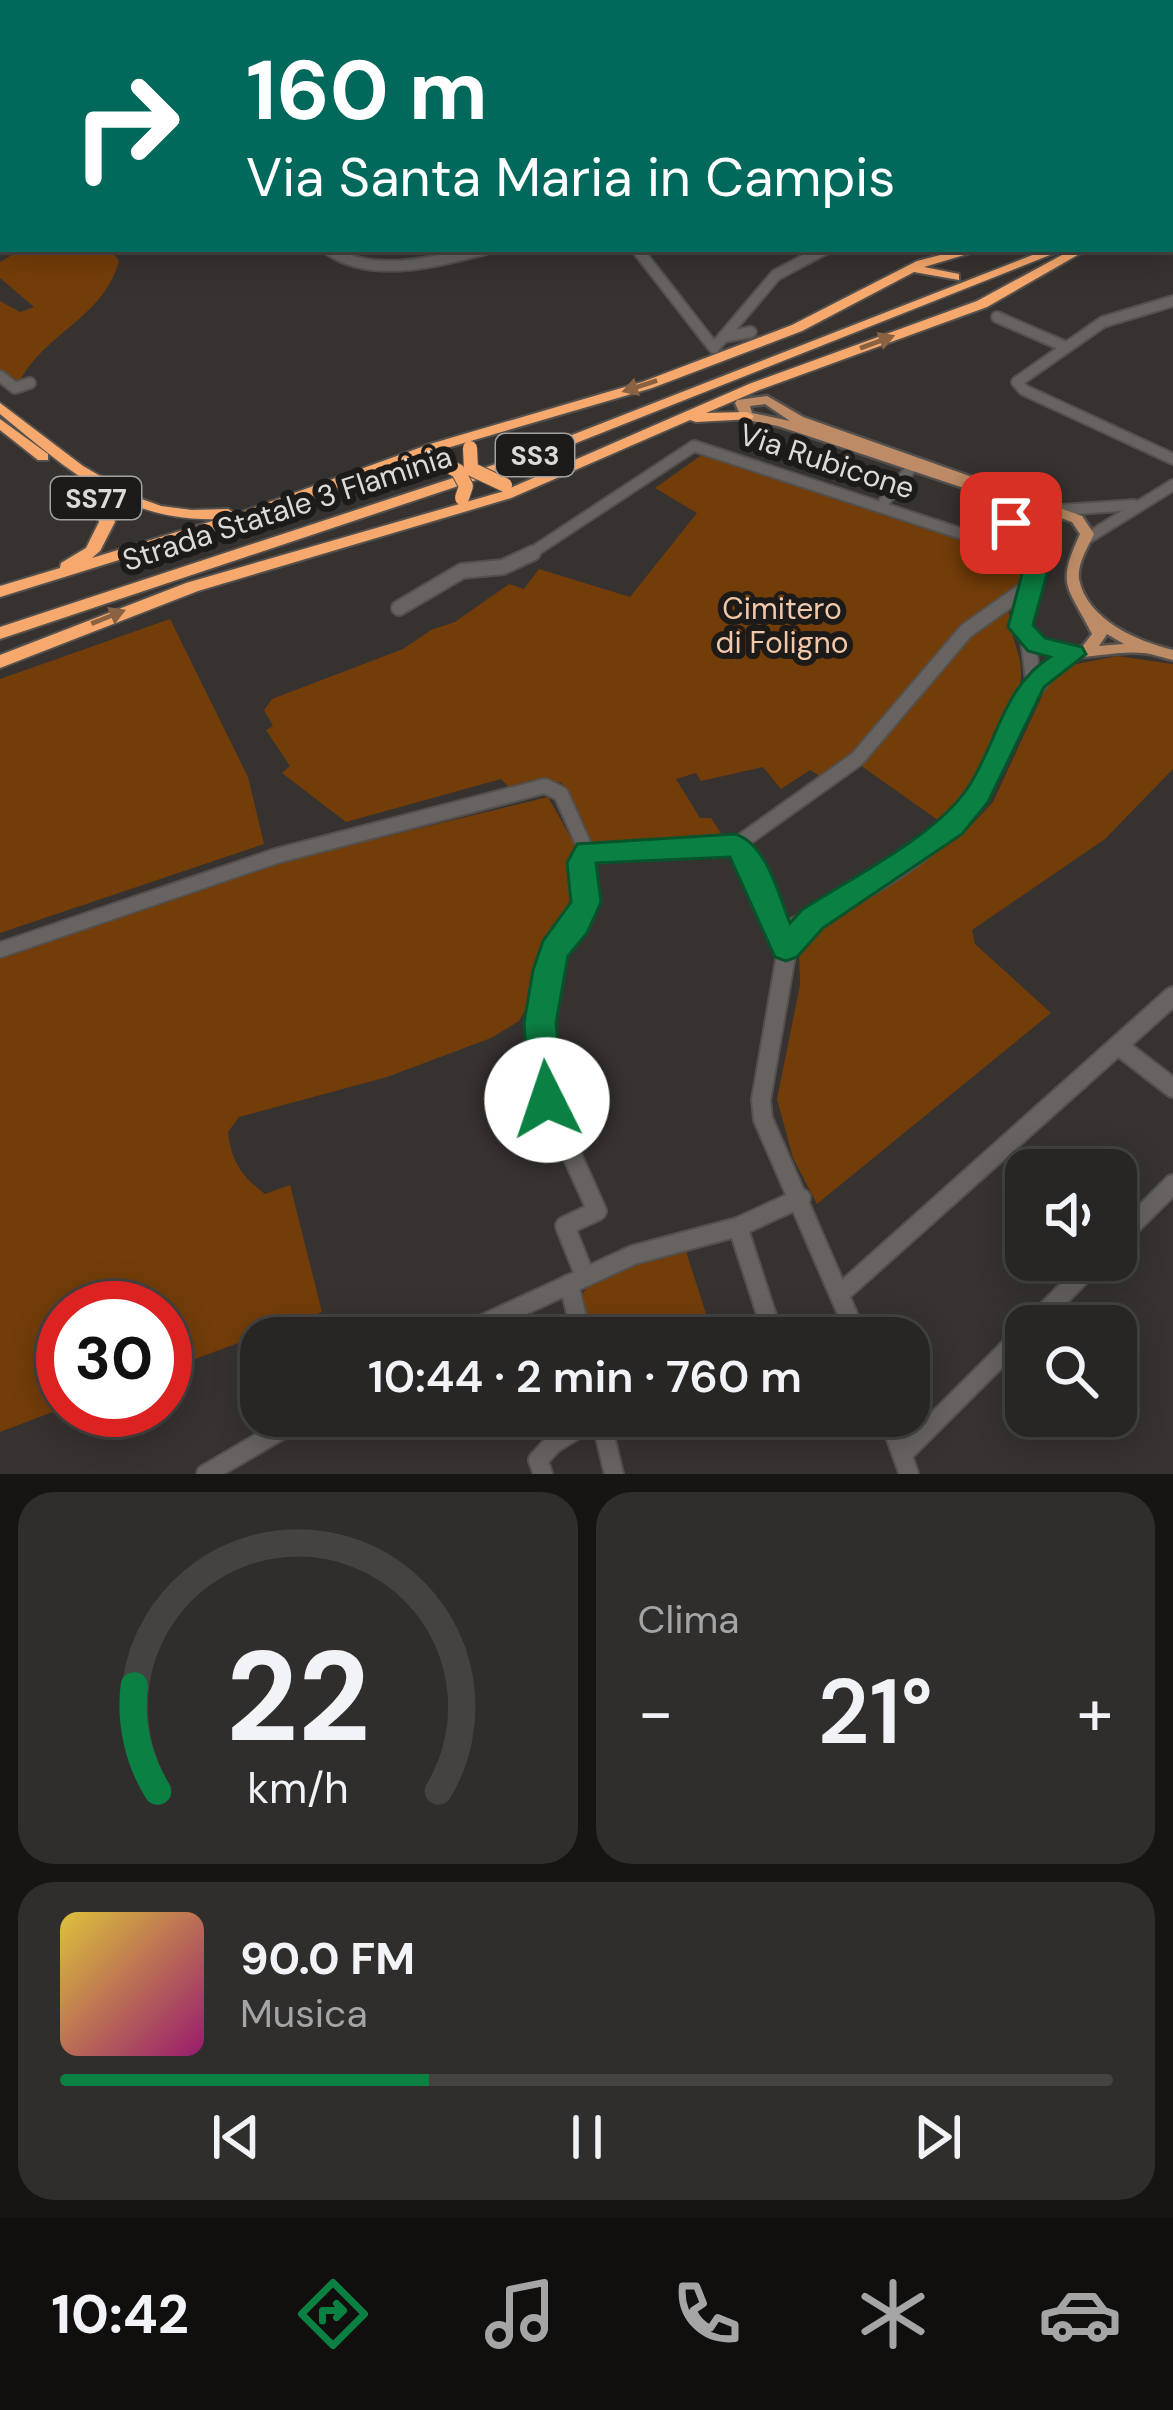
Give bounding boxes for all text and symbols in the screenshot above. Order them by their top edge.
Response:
text: 160 m [246,36,488,145]
icon: right [48,48,204,204]
text: Via Santa Maria in Campis [246,142,895,213]
one-way arrow [859,332,895,350]
one-way arrow [622,378,658,397]
street label: Via Rubicone [735,414,919,508]
road number: SS3 [496,434,574,476]
street label: Strada Statale 3 Flaminia [117,436,457,580]
pin [960,472,1062,574]
road number: SS77 [51,477,141,519]
icon: arrive [978,490,1044,556]
park label: Cimitero di Foligno [716,589,848,662]
one-way arrow [91,607,127,626]
position arrow [484,1037,610,1163]
map controls [1005,1149,1137,1437]
button: sound [1005,1149,1137,1281]
speed limit sign: 30 [36,1281,192,1437]
button: search [1005,1305,1137,1437]
text: 10:44 · 2 min · 760 m [368,1347,802,1406]
text: Clima [638,1594,740,1645]
text: 22 [226,1616,370,1779]
text: 21° [818,1654,933,1771]
text: − [638,1670,674,1755]
text: + [1077,1670,1113,1755]
text: km/h [247,1760,348,1816]
text: 90.0 FM [240,1929,415,1988]
text: Musica [240,1988,368,2039]
icon: previous [203,2104,269,2170]
icon: pause [554,2104,620,2170]
icon: next [905,2104,971,2170]
icon: directions [291,2272,375,2356]
icon: music [478,2272,562,2356]
icon: phone [665,2272,749,2356]
icon: climate [851,2272,935,2356]
icon: car [1038,2272,1122,2356]
text: 10:42 [51,2279,189,2350]

